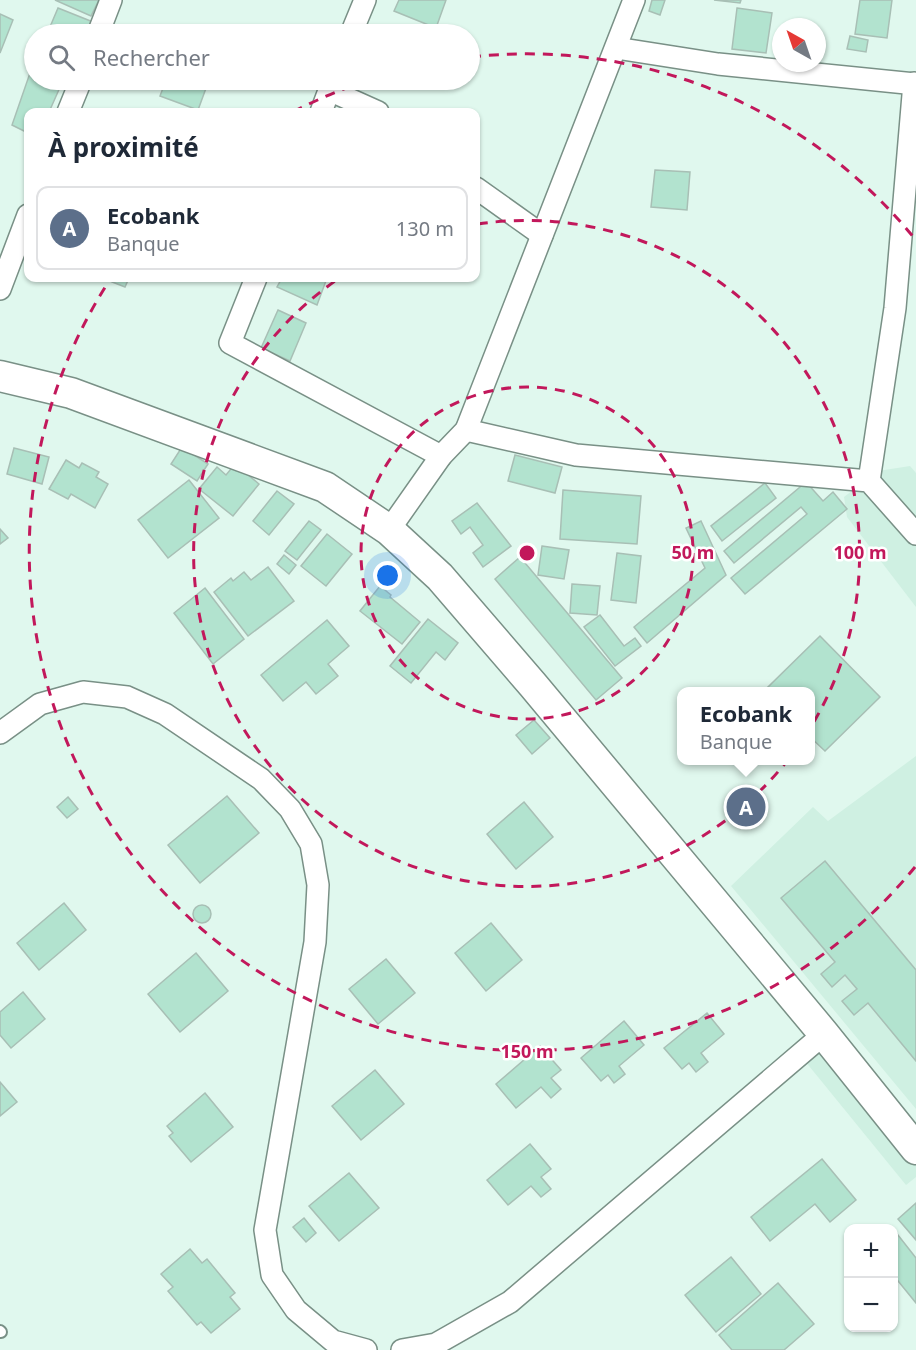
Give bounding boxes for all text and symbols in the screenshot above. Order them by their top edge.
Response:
north arrow [772,18,826,72]
search box [24,24,480,90]
icon: search [45,41,78,74]
text: Rechercher [93,42,210,72]
text: À proximité [48,129,199,165]
text: Ecobank [107,200,199,230]
text: A [63,215,76,242]
text: 130 m [396,215,454,242]
text: Banque [107,230,180,257]
text: 50 m [672,540,714,564]
text: 100 m [833,540,887,564]
centre of rings [517,543,537,563]
your location [373,561,402,590]
popup [677,687,815,765]
text: Ecobank [700,698,792,728]
text: Banque [700,728,772,755]
pin: A [726,784,766,830]
text: 150 m [500,1039,554,1063]
map controls [844,1224,898,1332]
button: + [844,1224,898,1278]
button: − [844,1278,898,1332]

